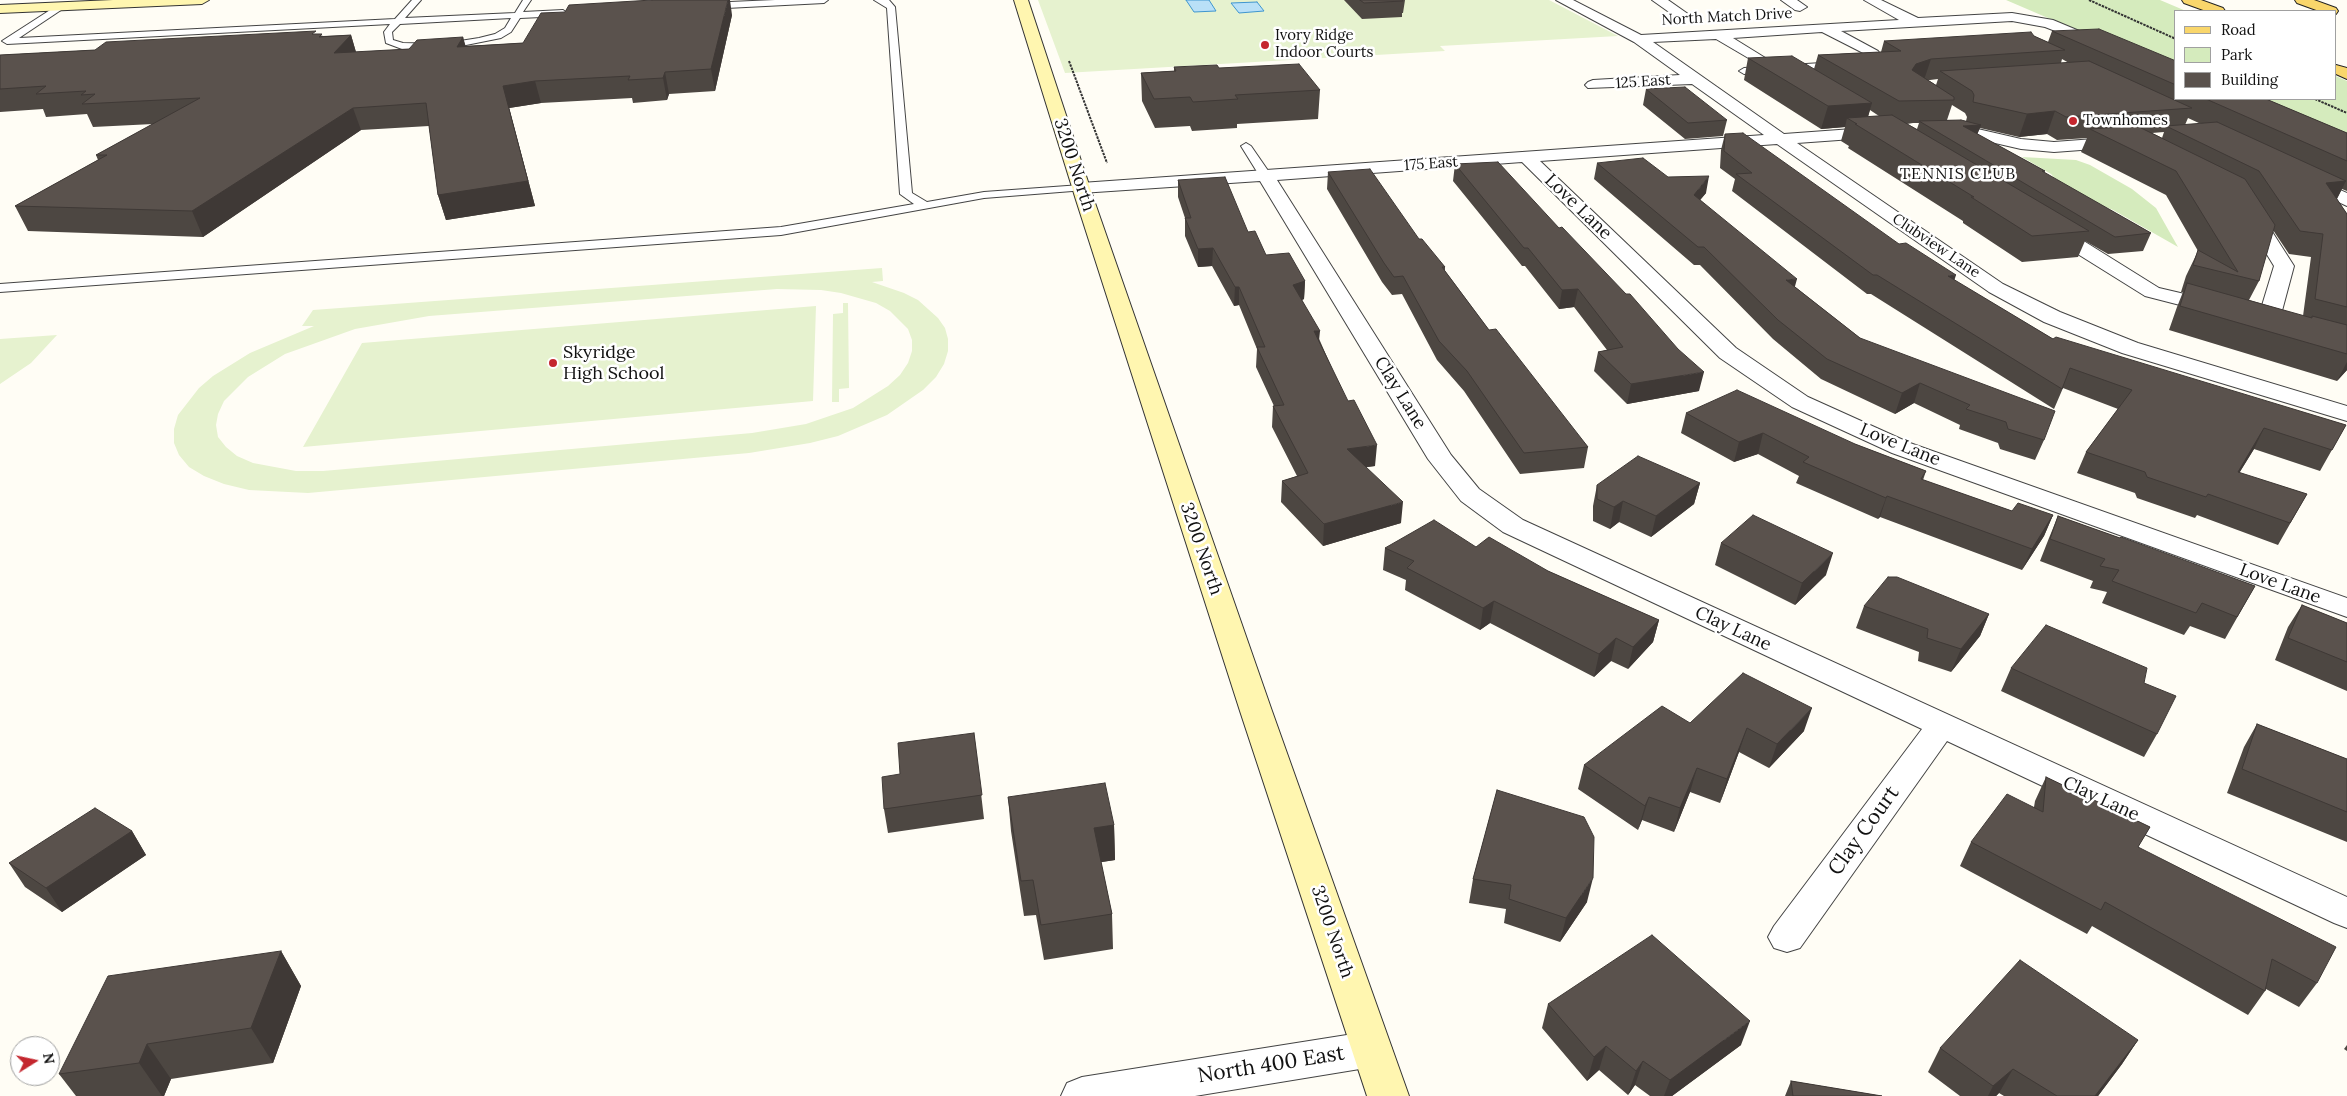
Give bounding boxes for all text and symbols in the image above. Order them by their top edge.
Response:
street label: North Match Drive [1661,5,1793,29]
legend [2174,10,2337,100]
text: Road [2221,20,2256,39]
place label: Ivory Ridge Indoor Courts [1275,27,1374,62]
marker: Ivory Ridge Indoor Courts [1259,39,1271,51]
text: Park [2221,45,2252,64]
text: Building [2221,70,2278,89]
street label: 125 East [1615,71,1671,93]
place label: Townhomes [2083,112,2168,130]
marker: Townhomes [2067,115,2079,127]
street label: 3200 North [1049,116,1099,214]
street label: 175 East [1403,153,1459,175]
district label: TENNIS CLUB [1898,164,2018,184]
street label: Love Lane [1540,170,1616,244]
street label: Clubview Lane [1889,210,1983,282]
place label: Skyridge High School [563,342,664,384]
street label: Clay Lane [1369,353,1431,433]
marker: Skyridge High School [547,357,559,369]
street label: Love Lane [1857,419,1943,471]
street label: 3200 North [1175,500,1227,598]
street label: Love Lane [2236,559,2324,609]
street label: Clay Lane [1691,602,1775,656]
street label: Clay Lane [2059,772,2143,826]
street label: Clay Court [1823,781,1905,881]
street label: 3200 North [1306,883,1358,981]
north arrow [10,1036,60,1086]
street label: North 400 East [1196,1041,1346,1089]
text: N [39,1052,59,1065]

